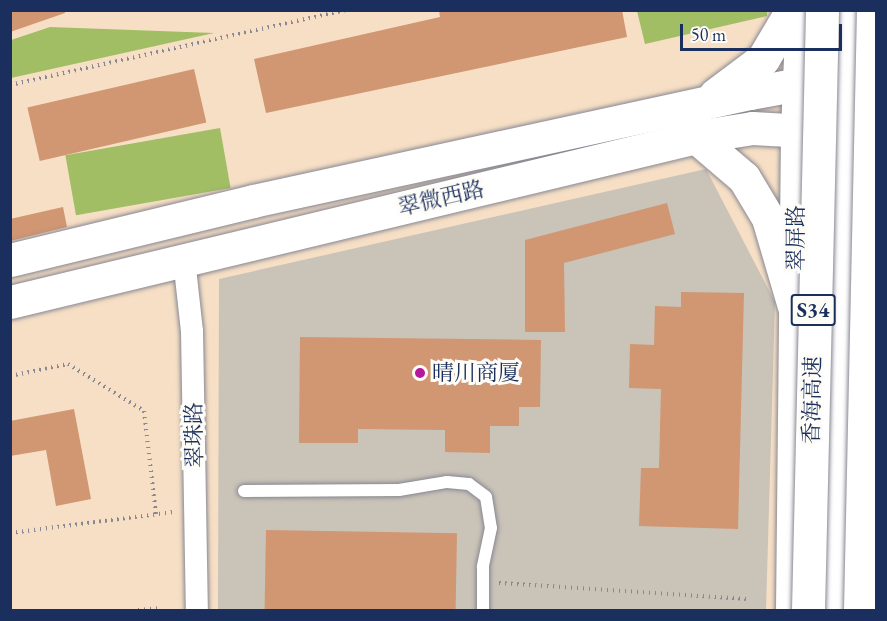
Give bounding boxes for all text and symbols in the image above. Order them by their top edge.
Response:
scale bar [683,12,845,50]
text: 50 m [691,23,726,46]
street label: 翠微西路 [395,175,487,221]
street label: 翠屏路 [783,205,809,271]
road number: S34 [790,292,836,328]
street label: 香海高速 [798,356,826,444]
place label: 晴川商厦 [432,360,520,386]
marker: 晴川商厦 [413,366,427,380]
street label: 翠珠路 [180,402,208,468]

